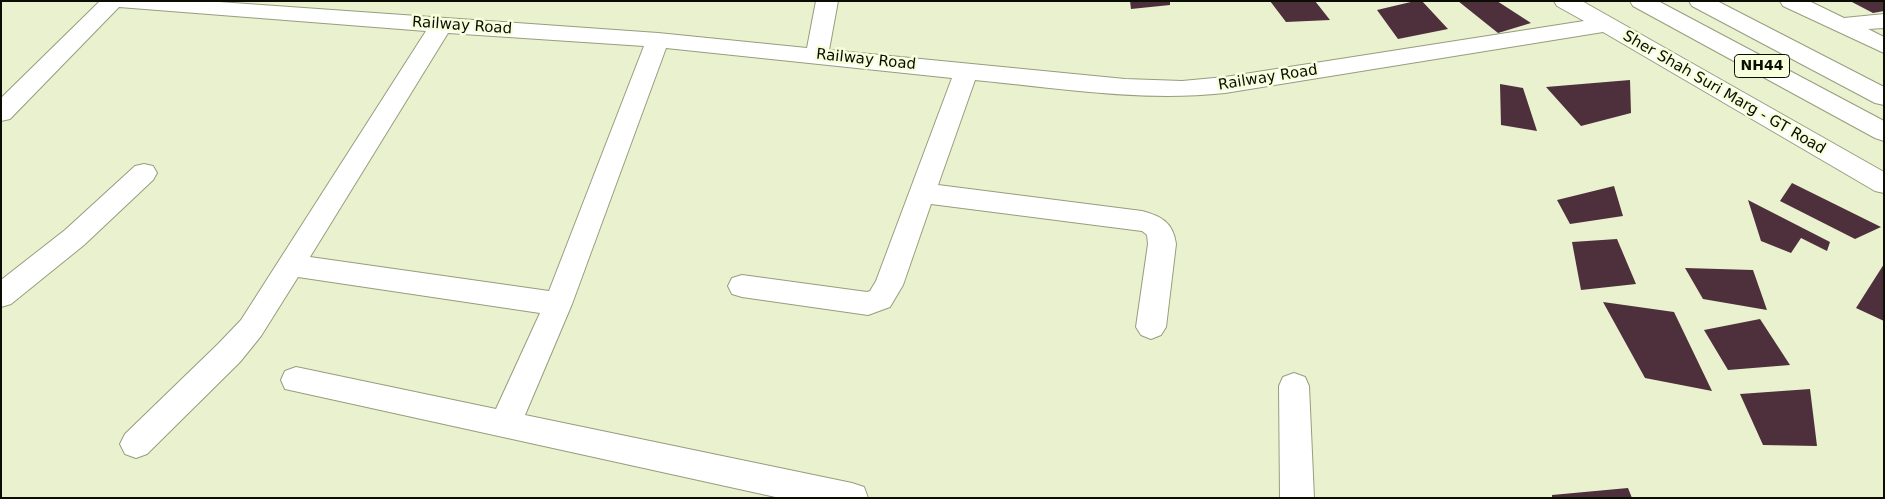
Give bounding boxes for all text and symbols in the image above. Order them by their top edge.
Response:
street label: Railway Road [411,14,513,38]
street label: Sher Shah Suri Marg - GT Road [1619,27,1829,159]
street label: Railway Road [815,46,917,74]
road number: NH44 [1734,54,1790,78]
street label: Railway Road [1217,61,1319,95]

